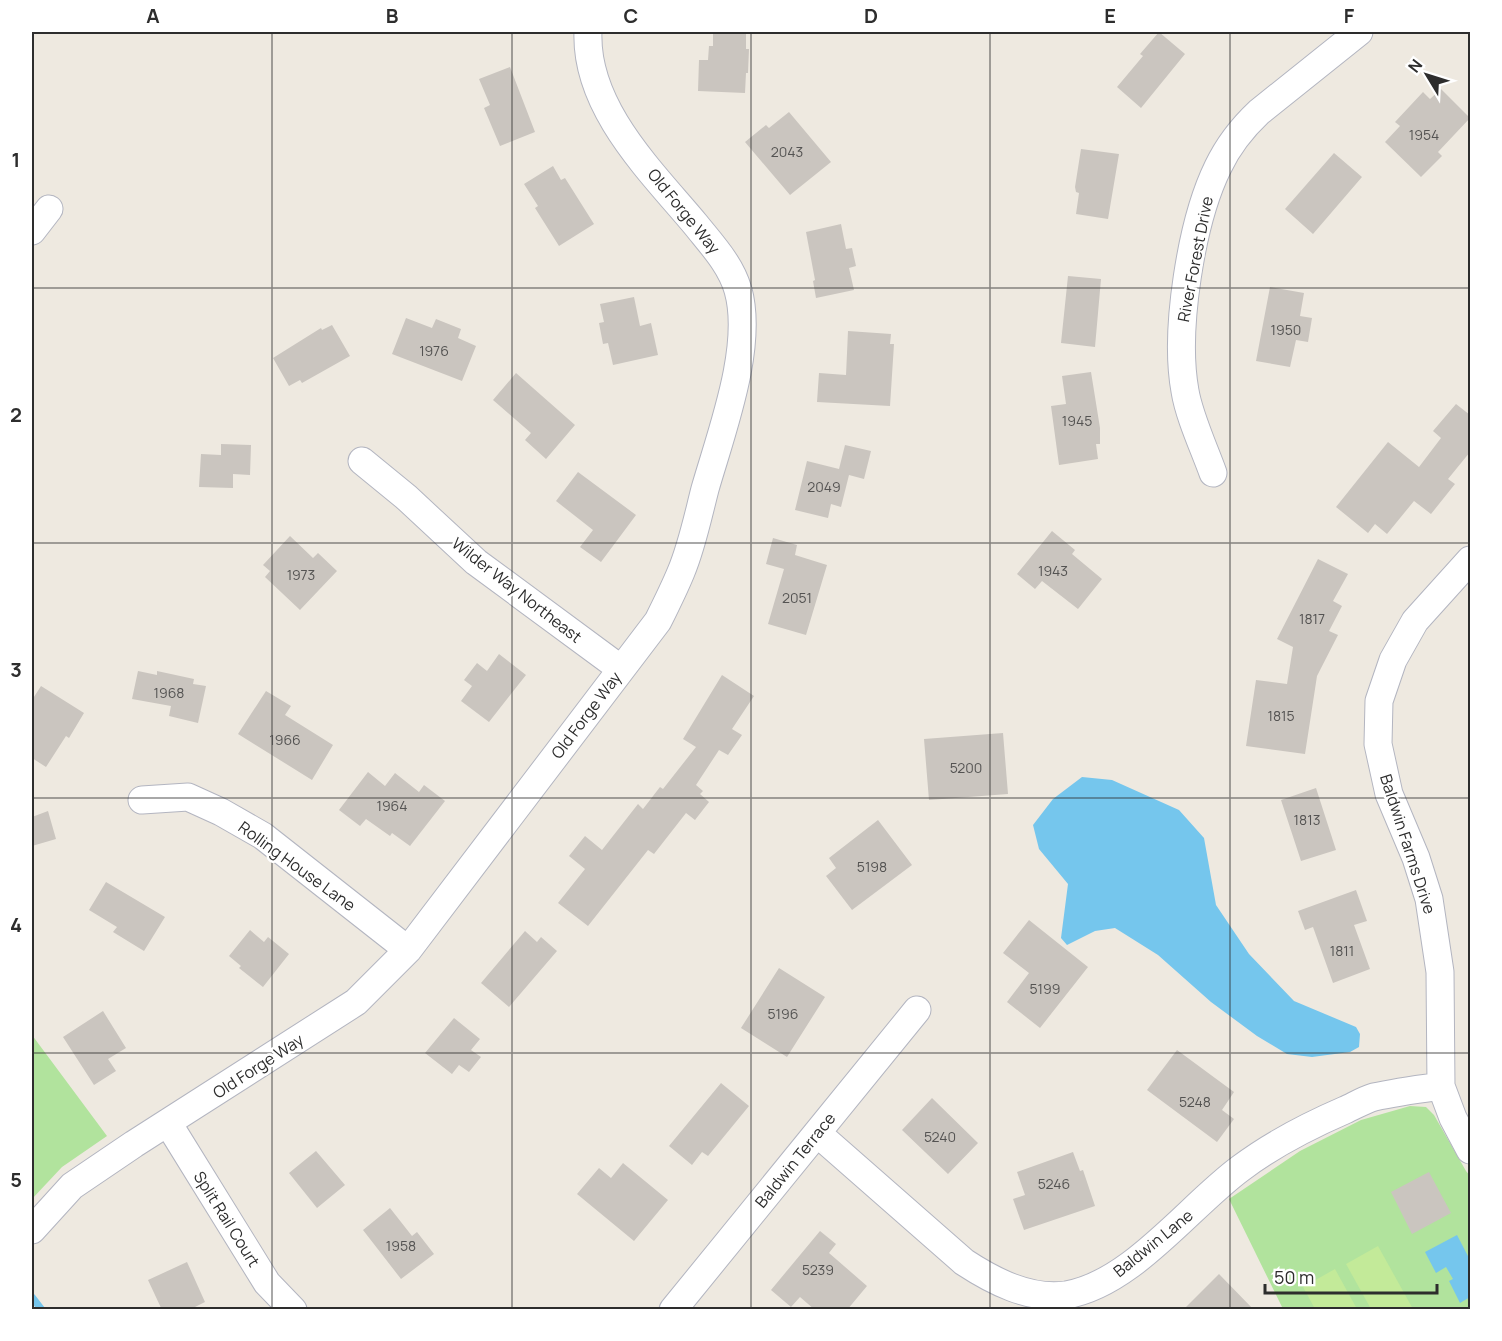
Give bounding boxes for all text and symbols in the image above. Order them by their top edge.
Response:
text: A [146,2,160,29]
text: B [386,2,399,29]
text: C [624,2,638,29]
text: D [864,2,878,29]
text: E [1104,2,1116,29]
text: F [1344,2,1355,29]
north arrow [1397,45,1457,105]
text: N [1403,54,1427,77]
house number: 1954 [1409,125,1439,144]
house number: 2043 [771,142,803,161]
text: 1 [12,146,20,173]
street label: Old Forge Way [643,164,726,259]
street label: River Forest Drive [1172,194,1218,324]
house number: 1950 [1271,320,1301,339]
house number: 1976 [419,341,449,360]
text: 2 [10,401,22,428]
house number: 1945 [1062,411,1092,430]
house number: 2049 [807,477,841,496]
street label: Wilder Way Northeast [448,532,586,648]
house number: 1943 [1038,561,1068,580]
house number: 1973 [287,565,315,584]
house number: 2051 [782,588,812,607]
house number: 1817 [1299,609,1325,628]
text: 3 [10,656,22,683]
street label: Old Forge Way [546,666,626,763]
house number: 1968 [154,683,184,702]
house number: 1815 [1267,706,1295,725]
house number: 1966 [269,730,301,749]
house number: 5200 [950,758,982,777]
street label: Baldwin Farms Drive [1375,771,1441,917]
house number: 1964 [376,796,408,815]
house number: 1813 [1294,810,1320,829]
street label: Rolling House Lane [234,816,360,916]
house number: 5198 [857,857,887,876]
text: 4 [10,911,22,938]
house number: 1811 [1330,941,1354,960]
house number: 5199 [1030,979,1060,998]
house number: 5196 [768,1004,798,1023]
street label: Old Forge Way [208,1028,308,1104]
house number: 5248 [1179,1092,1211,1111]
street label: Baldwin Terrace [750,1108,840,1212]
house number: 5240 [924,1127,956,1146]
text: 5 [10,1166,22,1193]
street label: Split Rail Court [189,1167,265,1271]
house number: 5246 [1038,1174,1070,1193]
street label: Baldwin Lane [1109,1204,1197,1282]
house number: 1958 [386,1236,416,1255]
scale bar [1265,1257,1438,1295]
house number: 5239 [802,1260,834,1279]
text: 50 m [1274,1265,1314,1289]

